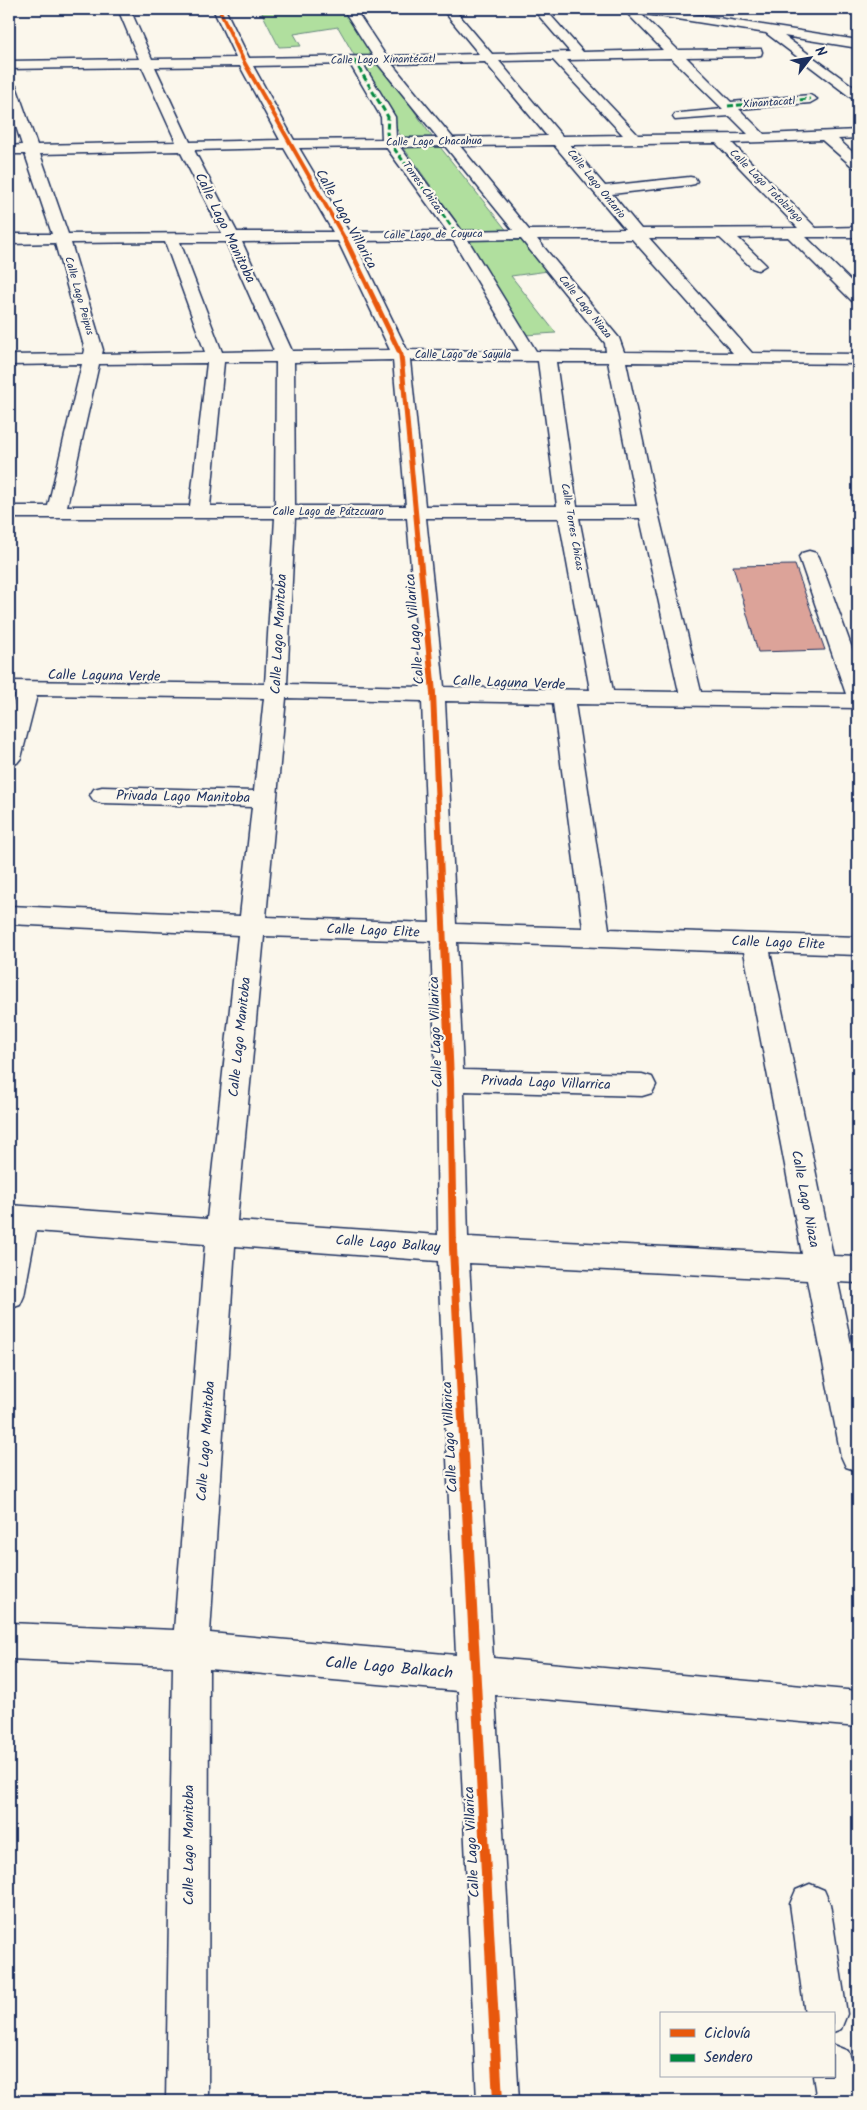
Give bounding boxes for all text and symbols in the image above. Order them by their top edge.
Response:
north arrow [784,32,834,82]
text: N [809,42,832,61]
street label: Calle Lago Xinantécatl [330,50,436,70]
street label: Xinantacatl [742,92,796,114]
street label: Calle Lago Chacahua [386,132,482,152]
street label: Calle Lago Ontario [562,145,630,223]
street label: Calle Lago Totolzingo [725,145,807,227]
street label: Torres Chicas [397,158,449,219]
street label: Calle Lago Villarica [309,165,383,273]
street label: Calle Lago Manitoba [189,169,261,287]
street label: Calle Lago de Coyuca [383,225,483,245]
street label: Calle Lago Peipus [59,255,99,338]
street label: Calle Lago Niaza [554,271,616,343]
street label: Calle Lago de Sayula [415,346,511,364]
street label: Calle Torres Chicas [555,482,589,572]
street label: Calle Lago de Pátzcuaro [272,503,384,521]
street label: Calle Lago Villarica [399,572,431,686]
street label: Calle Lago Manitoba [265,573,293,695]
street label: Calle Laguna Verde [47,664,161,688]
street label: Calle Laguna Verde [452,670,566,696]
street label: Privada Lago Manitoba [116,785,250,809]
street label: Calle Lago Elite [326,918,421,944]
street label: Calle Lago Elite [731,930,826,956]
street label: Calle Lago Manitoba [223,976,257,1098]
street label: Calle Lago Villarica [423,976,449,1088]
street label: Privada Lago Villarrica [481,1070,611,1096]
street label: Calle Lago Niaza [785,1148,825,1250]
street label: Calle Lago Balkay [335,1229,442,1259]
street label: Calle Lago Manitoba [191,1380,221,1502]
street label: Calle Lago Villarica [436,1381,464,1493]
street label: Calle Lago Balkach [324,1650,454,1686]
street label: Calle Lago Manitoba [178,1785,200,1905]
street label: Calle Lago Villarica [458,1786,486,1898]
legend [660,2012,834,2078]
text: Ciclovía [704,2022,751,2046]
text: Sendero [704,2046,753,2070]

